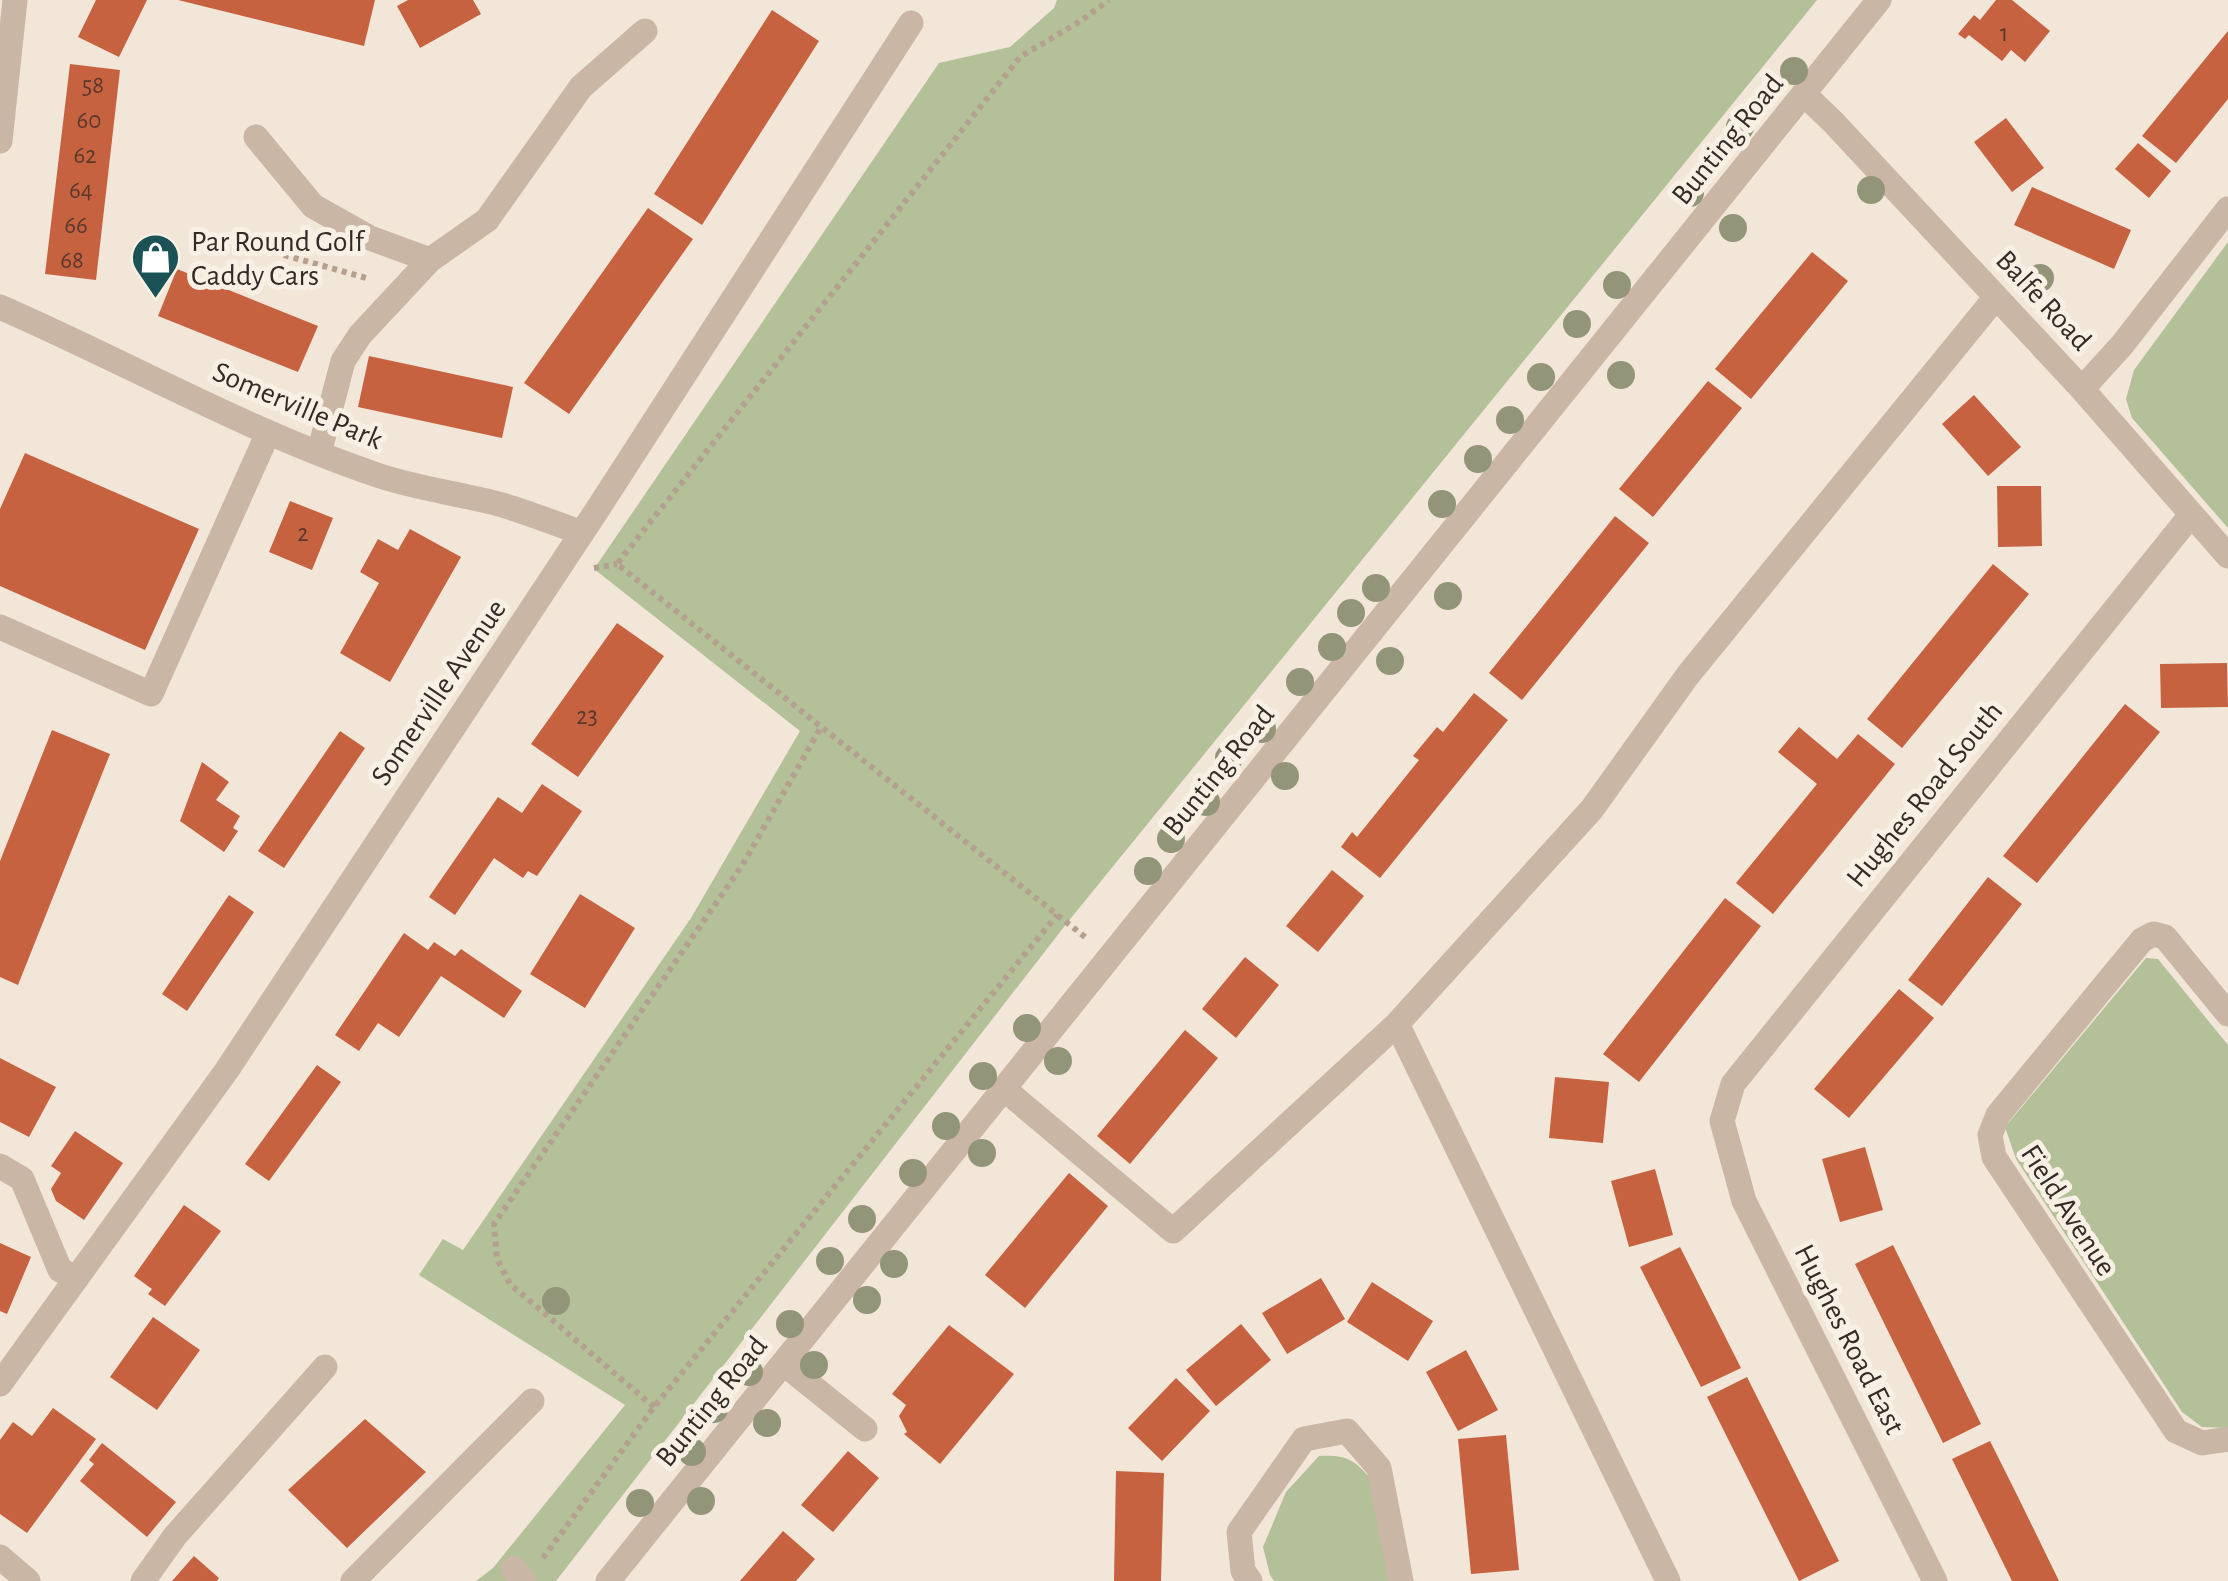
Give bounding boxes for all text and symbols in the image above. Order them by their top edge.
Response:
house number: 1 [2000,21,2008,46]
street label: Bunting Road [1666,69,1789,211]
house number: 58 [82,73,104,98]
house number: 60 [77,108,101,133]
house number: 62 [73,143,97,168]
house number: 64 [69,178,93,203]
house number: 66 [64,213,88,238]
place label: Par Round Golf Caddy Cars [191,227,366,291]
shop icon: Par Round Golf Caddy Cars [130,232,182,300]
street label: Balfe Road [1990,245,2097,356]
house number: 68 [60,248,84,273]
street label: Somerville Park [208,357,387,455]
house number: 2 [297,521,309,546]
street label: Somerville Avenue [366,594,512,791]
street label: Hughes Road South [1841,696,2008,893]
street label: Bunting Road [1157,700,1280,842]
house number: 23 [576,704,598,729]
street label: Field Avenue [2015,1140,2121,1281]
street label: Hughes Road East [1788,1240,1910,1440]
street label: Bunting Road [650,1331,773,1473]

